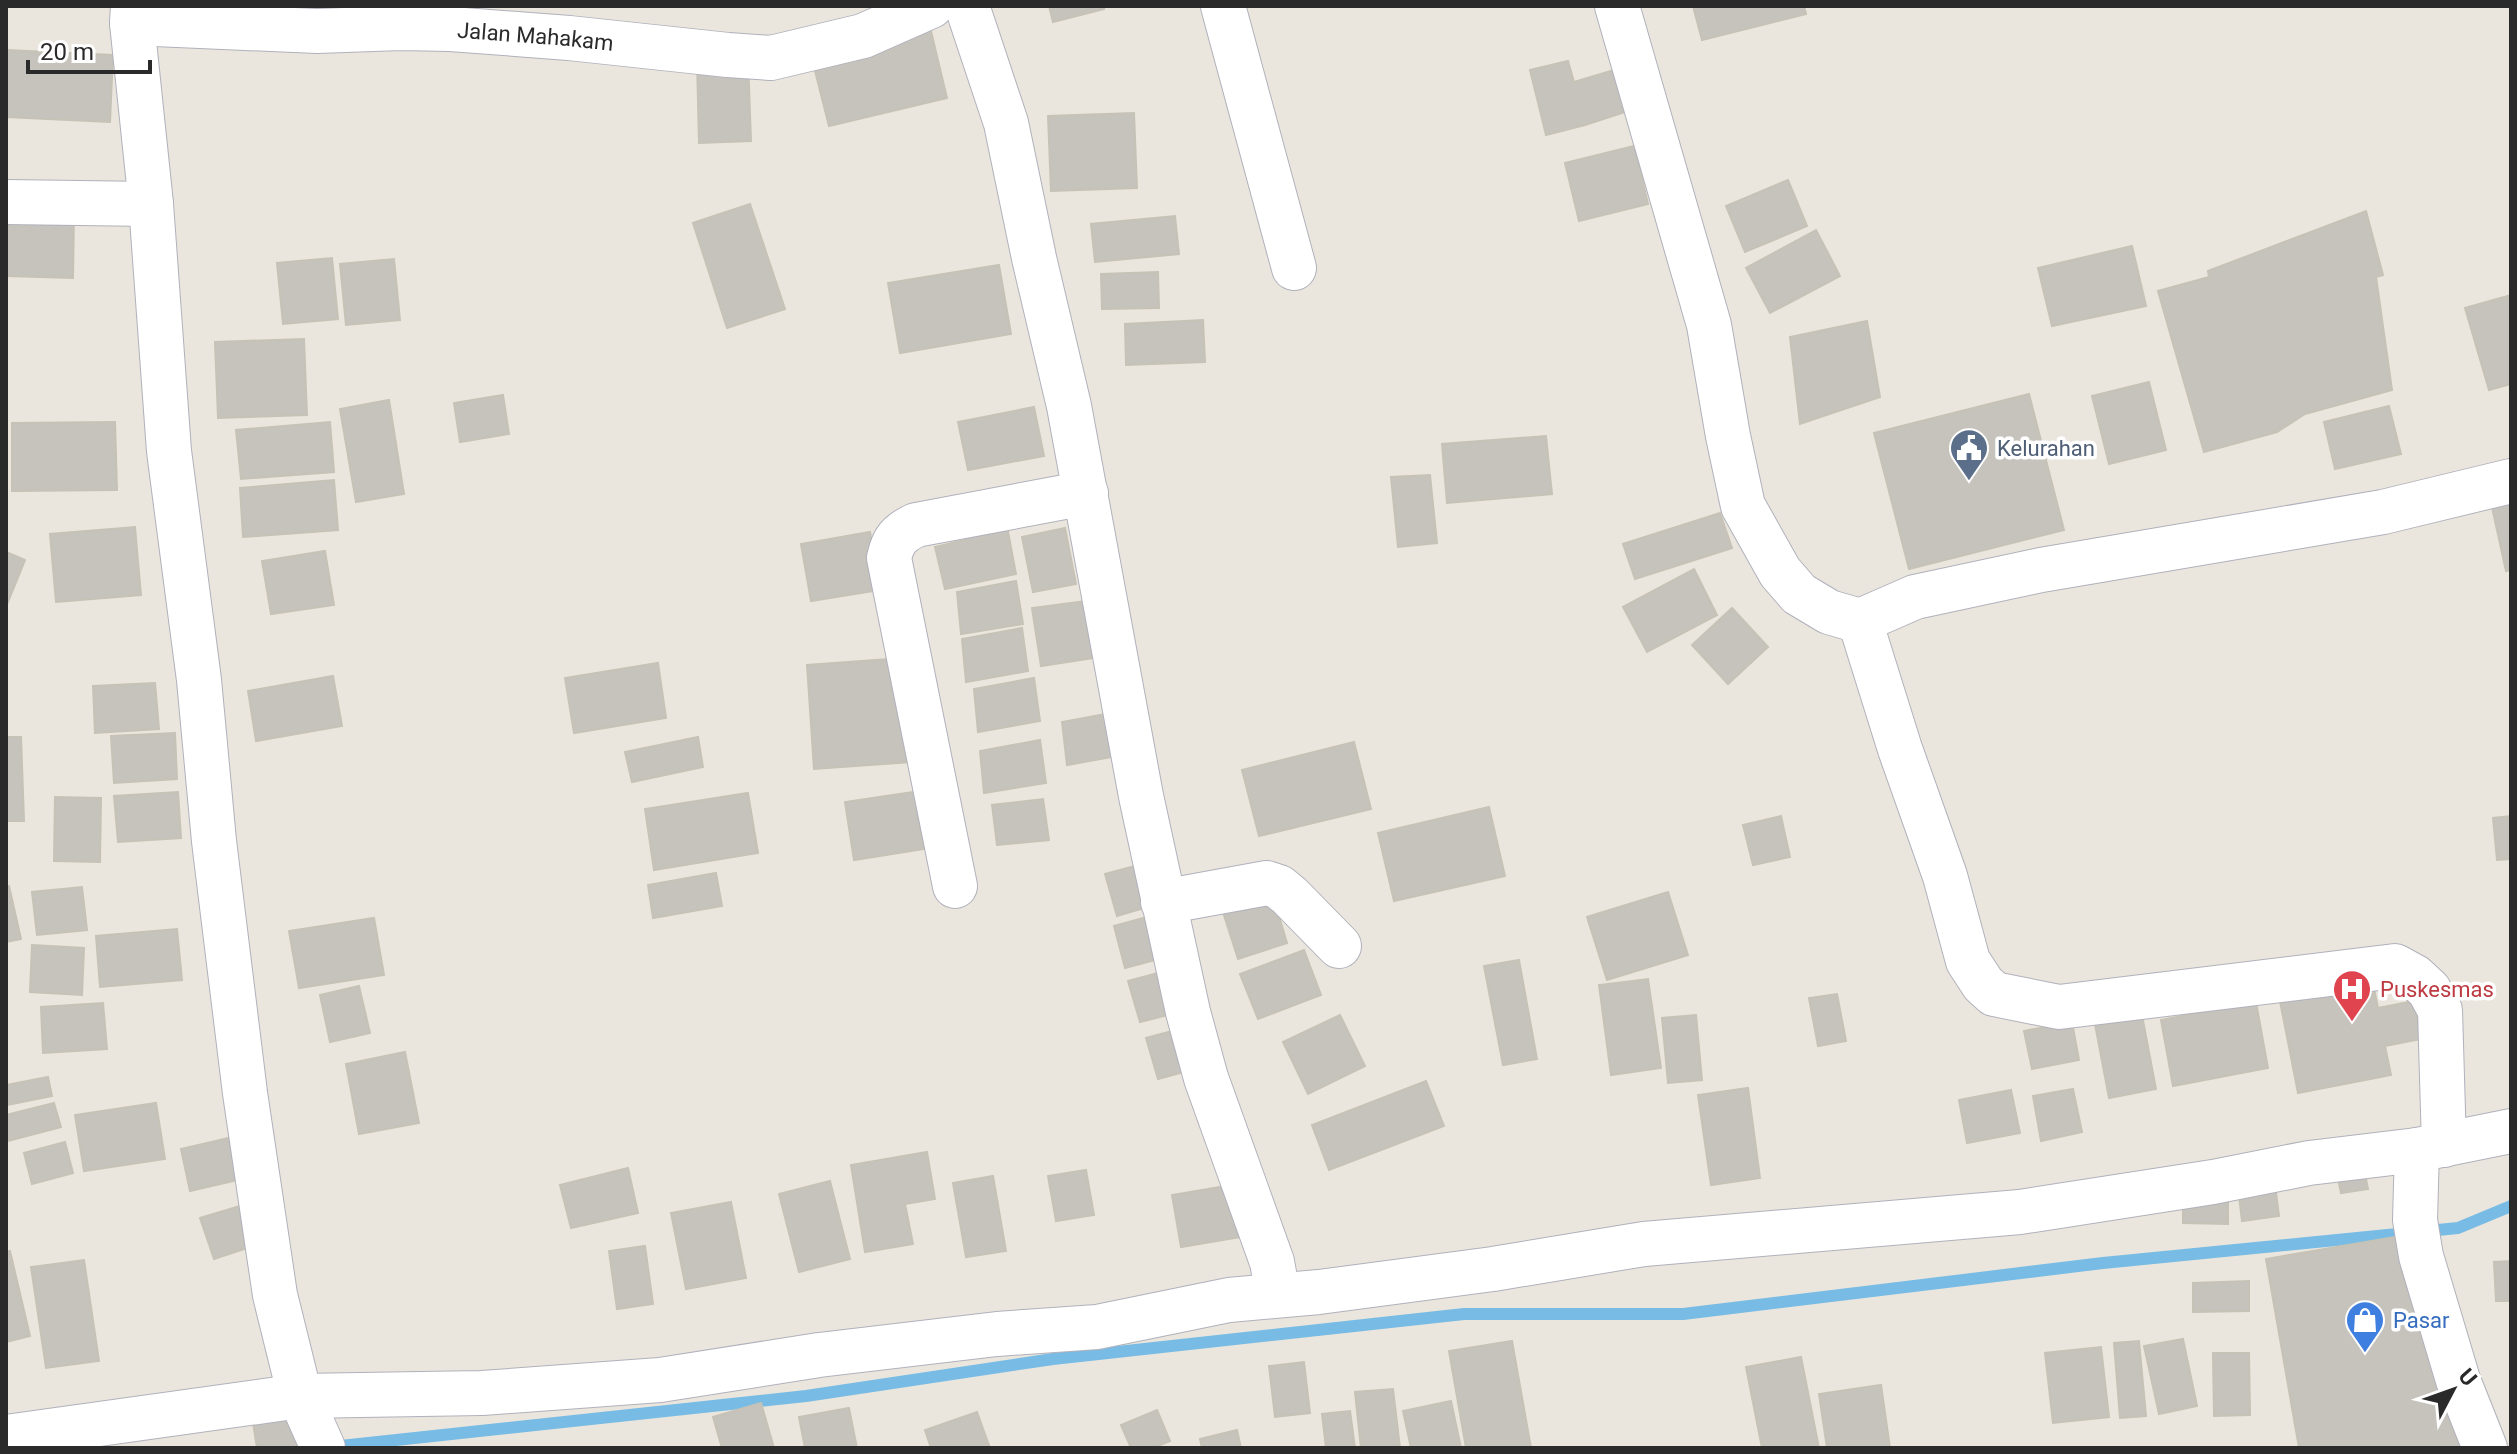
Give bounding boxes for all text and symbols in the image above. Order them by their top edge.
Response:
street label: Jalan Mahakam [456,18,615,56]
scale bar [28,24,150,74]
text: 20 m [40,38,94,66]
public building icon: Kelurahan [1948,427,1990,482]
place label: Kelurahan [1997,436,2095,461]
hospital icon: Puskesmas [2331,968,2373,1023]
place label: Puskesmas [2380,977,2494,1002]
shop icon: Pasar [2344,1299,2386,1354]
place label: Pasar [2393,1308,2450,1333]
north arrow [2413,1350,2493,1430]
text: U [2454,1364,2482,1391]

